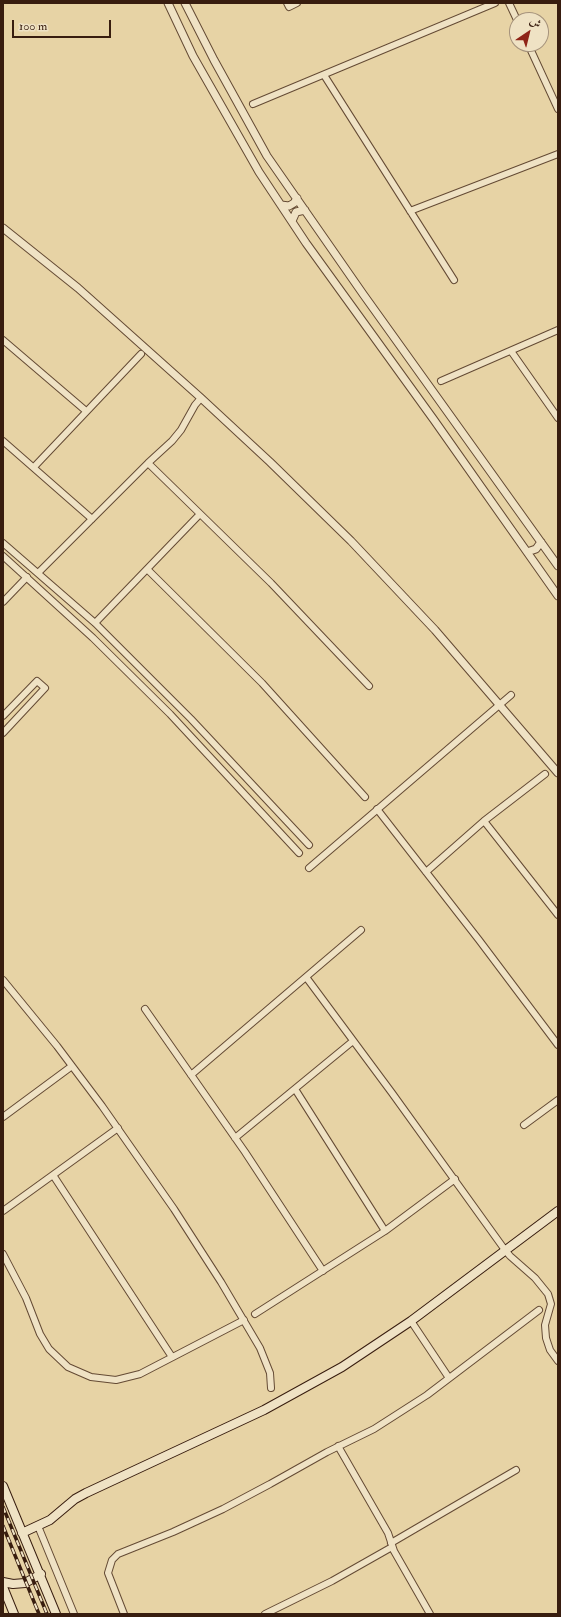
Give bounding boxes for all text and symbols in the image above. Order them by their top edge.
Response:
scale bar [14,12,113,38]
north arrow [509,12,549,52]
text: ش [527,14,544,31]
text: 100 m [19,19,47,34]

